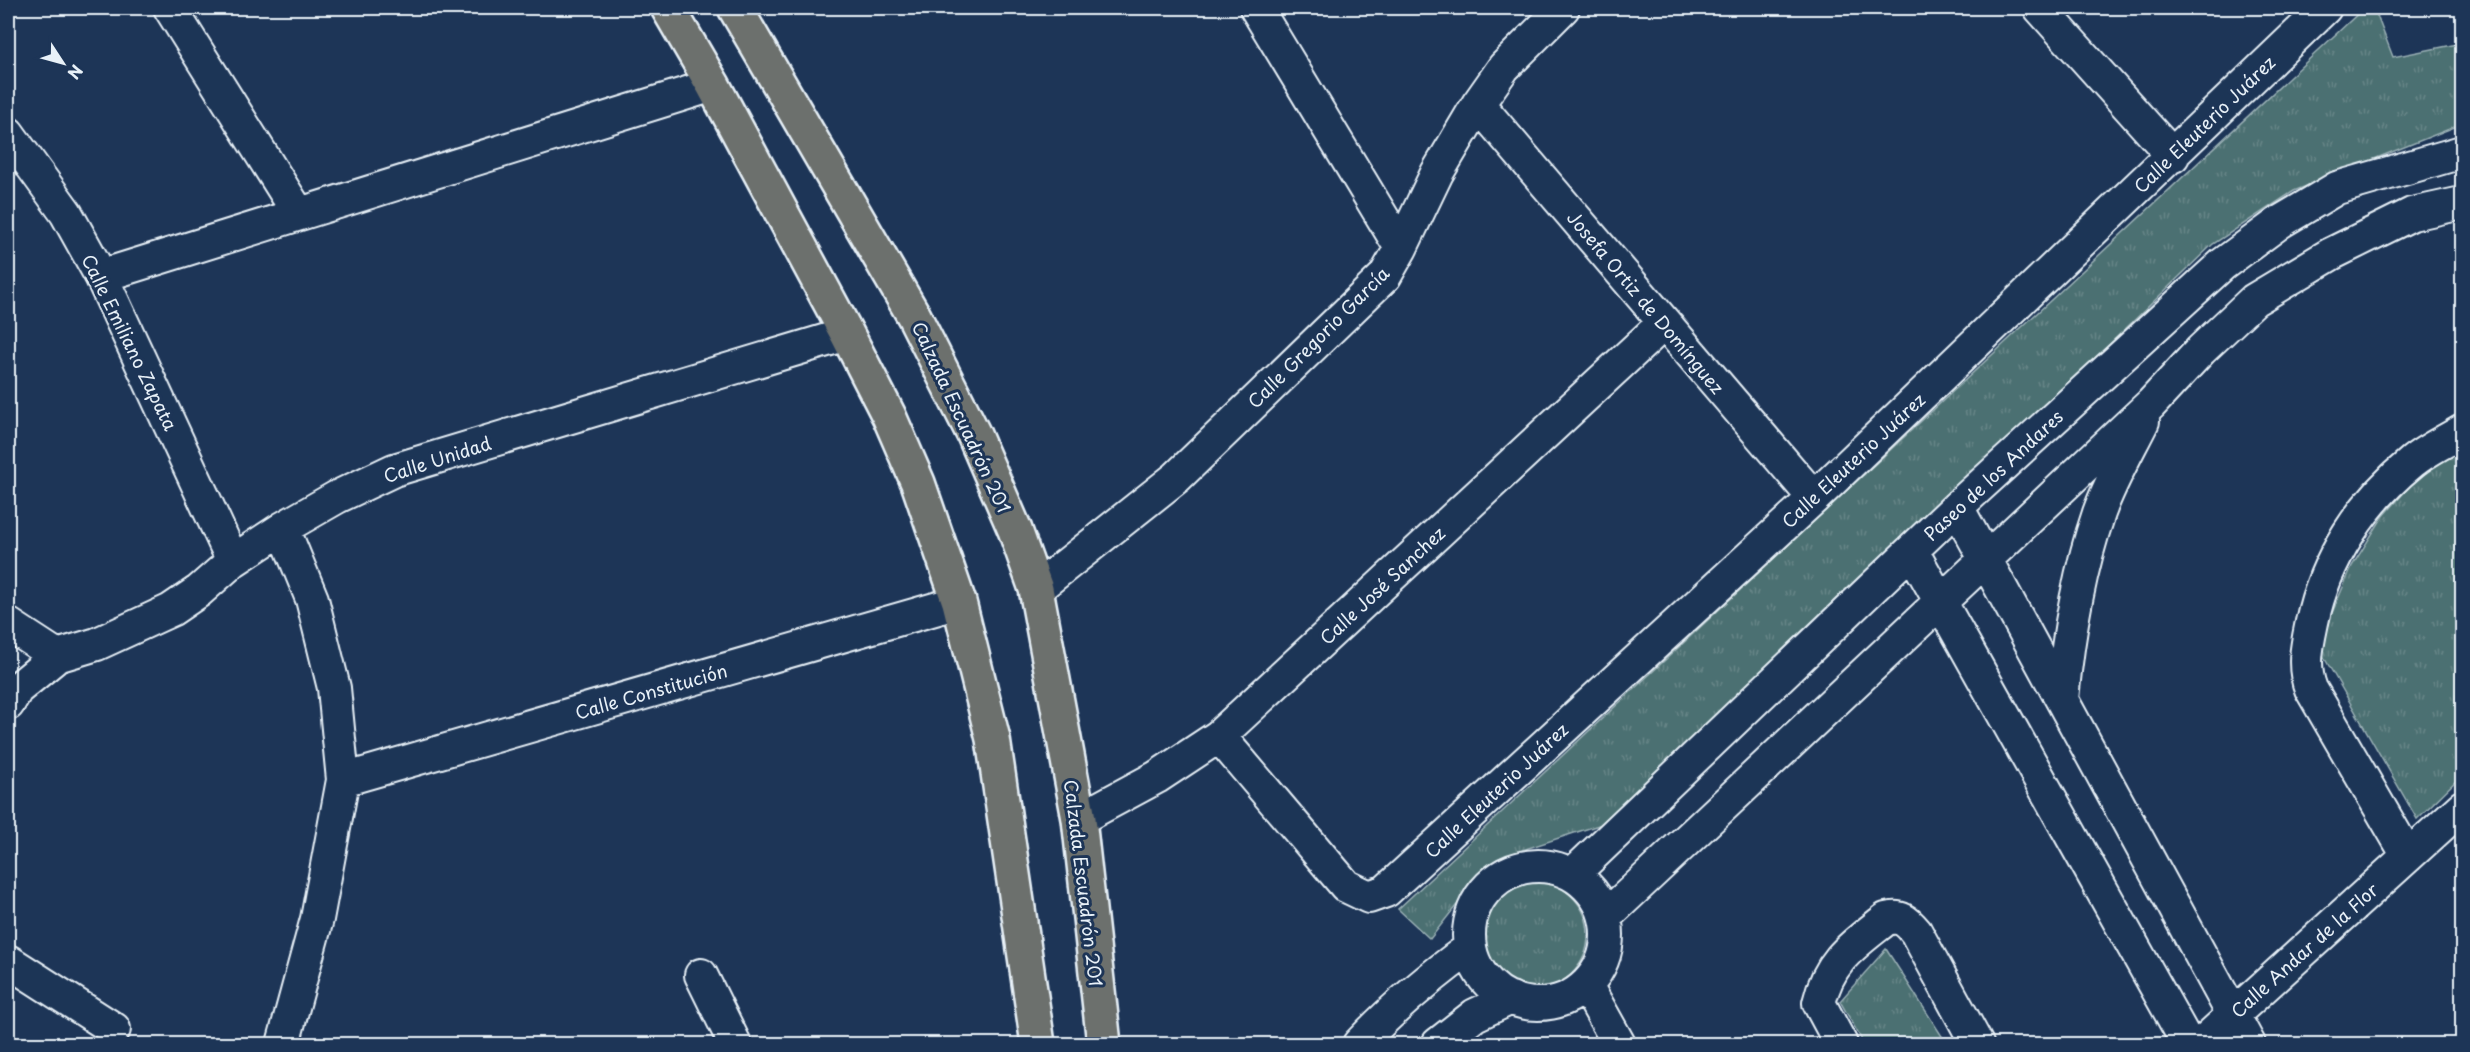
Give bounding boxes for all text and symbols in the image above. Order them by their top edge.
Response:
north arrow [33,33,93,93]
street label: Calle Eleuterio Juárez [2127,49,2281,199]
text: N [63,60,89,85]
street label: Josefa Ortiz de Domínguez [1561,205,1731,400]
street label: Calle Emiliano Zapata [75,249,185,435]
street label: Calle Gregorio García [1241,259,1396,414]
street label: Calzada Escuadrón 201 [906,317,1018,517]
street label: Calle Eleuterio Juárez [1775,386,1931,534]
street label: Paseo de los Andares [1917,403,2069,547]
street label: Calle Unidad [380,429,494,489]
street label: Calle José Sanchez [1313,519,1451,650]
street label: Calle Constitución [572,656,730,726]
street label: Calle Eleuterio Juárez [1418,716,1574,864]
street label: Calzada Escuadrón 201 [1058,778,1110,988]
street label: Calle Andar de la Flor [2224,876,2384,1024]

